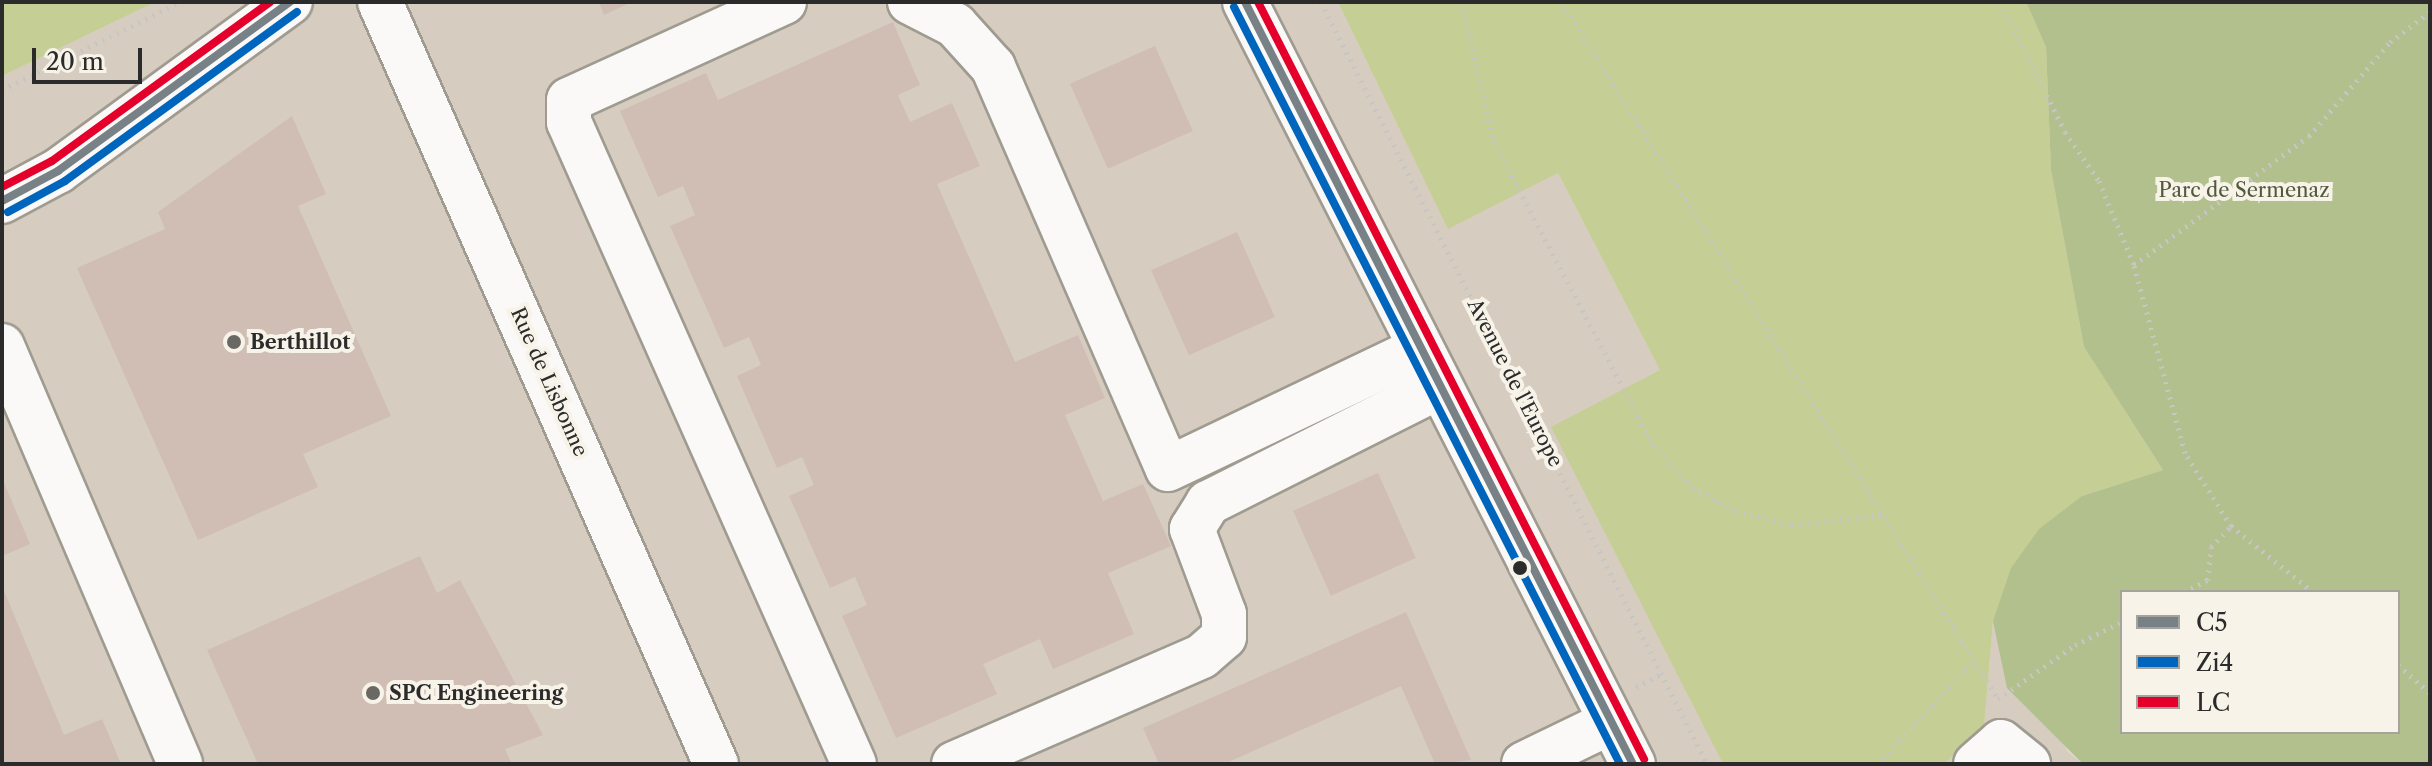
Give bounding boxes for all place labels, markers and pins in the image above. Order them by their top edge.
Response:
place label: Berthillot [250,330,350,354]
marker: Berthillot [225,333,243,351]
unlabelled marker [1512,560,1528,576]
place label: SPC Engineering [389,681,563,705]
marker: SPC Engineering [364,684,382,702]

